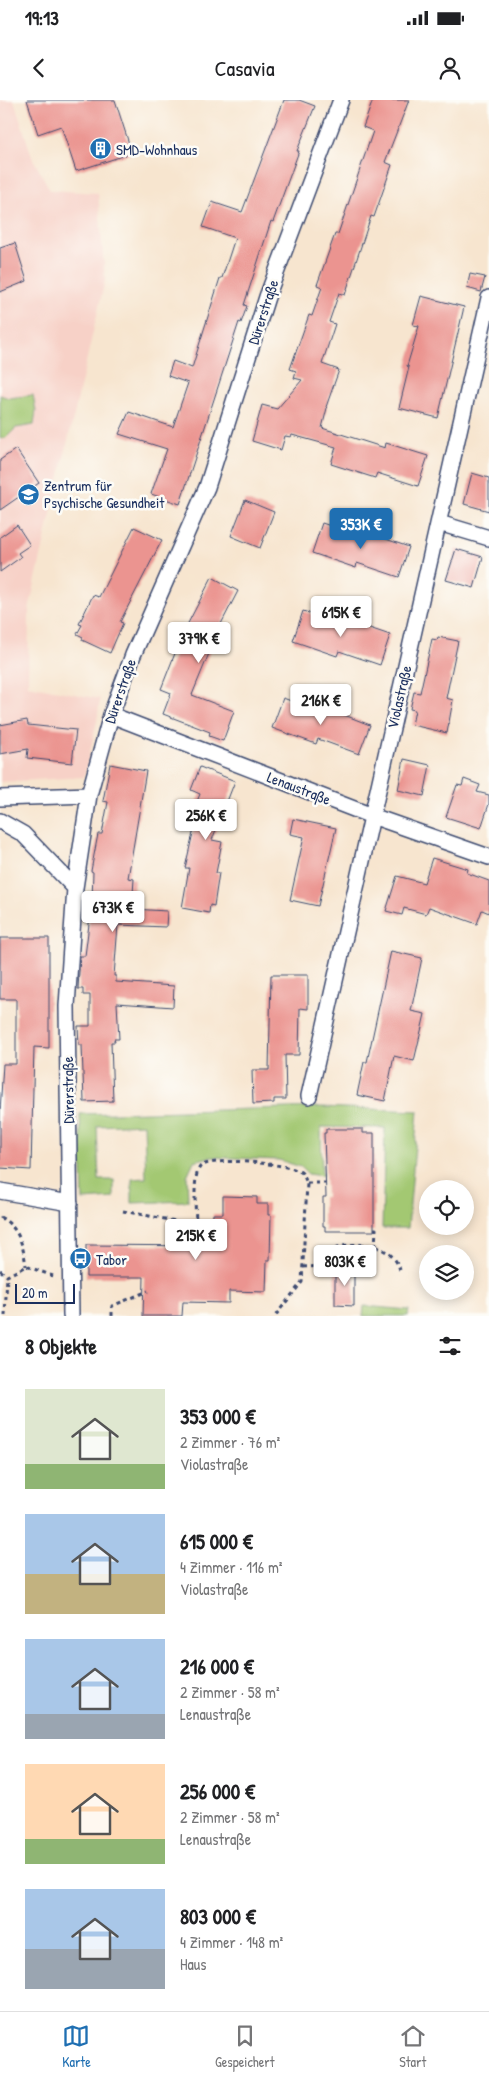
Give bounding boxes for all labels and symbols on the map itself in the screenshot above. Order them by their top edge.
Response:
building icon: SMD-Wohnhaus [88,137,112,161]
place label: SMD-Wohnhaus [116,139,198,160]
street label: Dürerstraße [243,277,283,347]
place label: Zentrum für Psychische Gesundheit [44,475,165,513]
school or university icon: Zentrum für Psychische Gesundheit [16,482,40,506]
pin: 353K € [320,508,402,550]
pin: 615K € [300,596,382,638]
pin: 379K € [158,622,240,664]
street label: Dürerstraße [99,656,141,726]
street label: Violastraße [382,663,416,731]
pin: 216K € [280,684,362,726]
street label: Lenaustraße [264,766,334,810]
pin: 256K € [165,798,247,841]
pin: 673K € [72,890,154,933]
street label: Dürerstraße [57,1056,79,1124]
pin: 215K € [155,1218,237,1261]
pin: 803K € [304,1244,386,1287]
bus stop icon: Tabor [68,1247,92,1271]
place label: Tabor [96,1249,127,1270]
scale bar [15,1281,75,1304]

